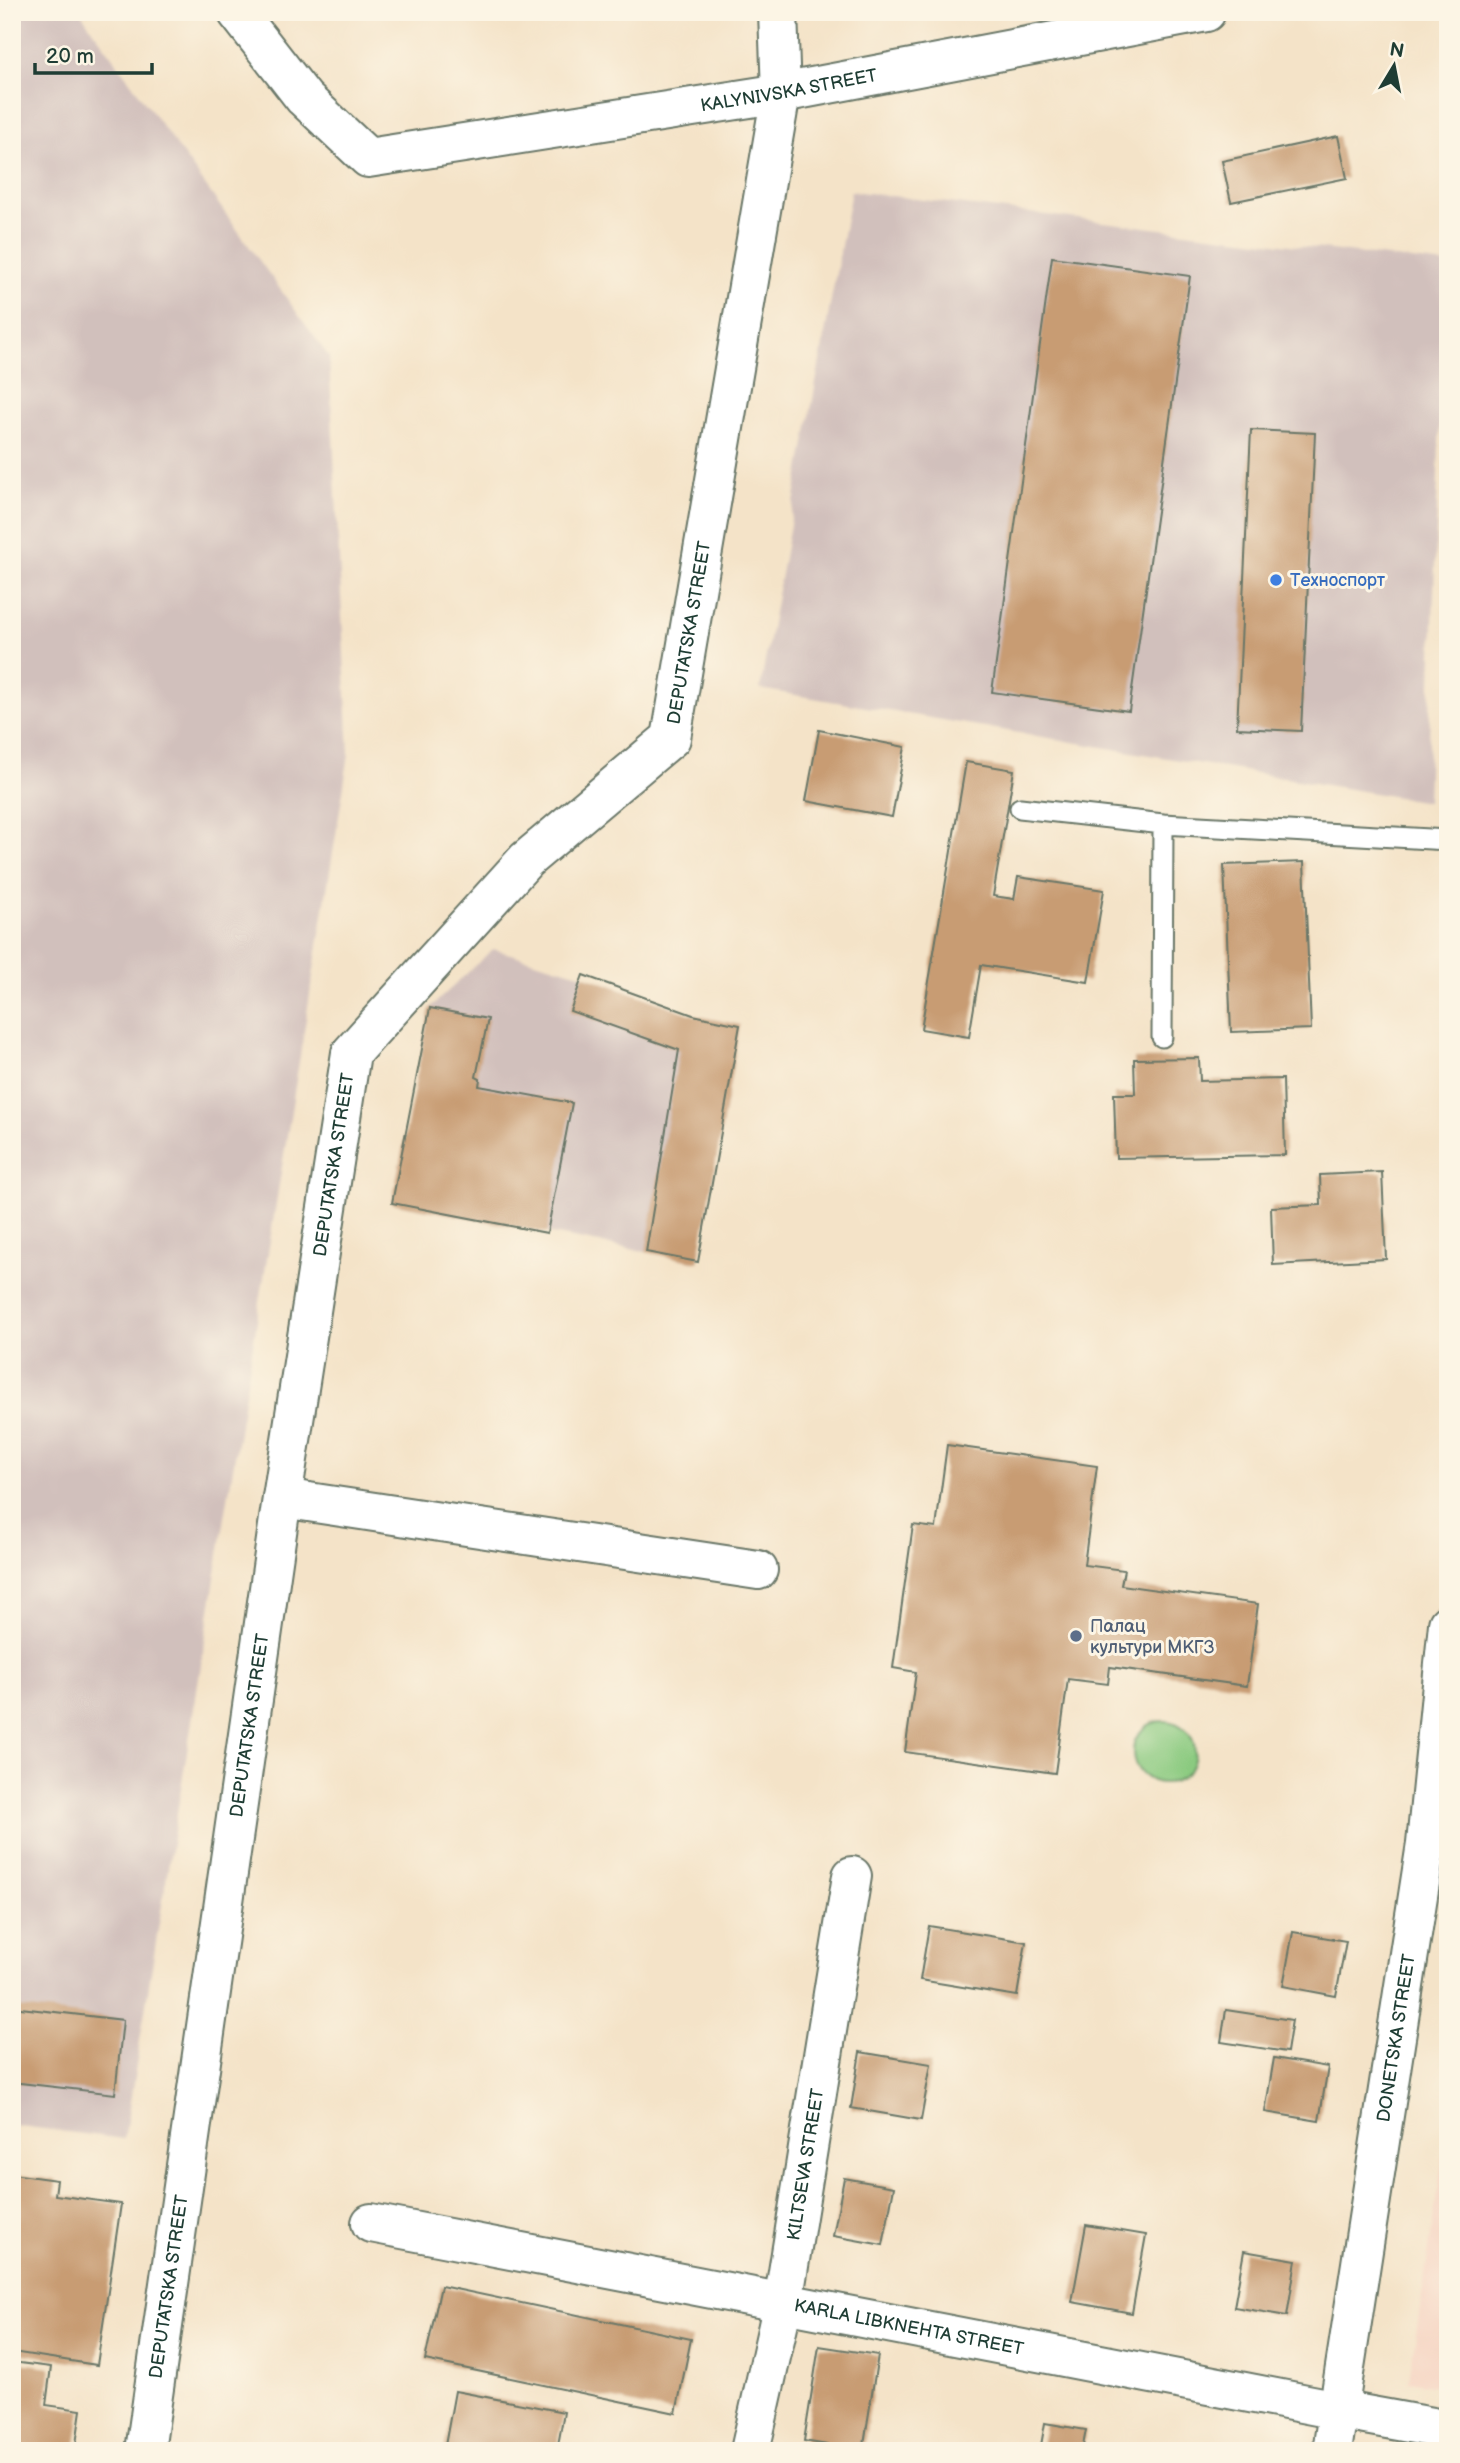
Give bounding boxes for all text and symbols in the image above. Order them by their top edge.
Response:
scale bar [35,32,152,76]
north arrow [1358,32,1428,102]
text: N [1388,38,1406,63]
text: 20 m [46,44,94,69]
street label: KALYNIVSKA STREET [699,64,879,116]
street label: DEPUTATSKA STREET [663,539,715,726]
place label: Техноспорт [1290,570,1386,591]
marker: Техноспорт [1268,572,1284,588]
street label: DEPUTATSKA STREET [309,1071,358,1258]
place label: Палац культури МКГЗ [1090,1616,1215,1658]
marker: Палац культури МКГЗ [1068,1628,1084,1644]
street label: DEPUTATSKA STREET [226,1632,273,1819]
street label: DONETSKA STREET [1373,1952,1419,2123]
street label: KILTSEVA STREET [783,2087,828,2242]
street label: DEPUTATSKA STREET [145,2193,192,2380]
street label: KARLA LIBKNEHTA STREET [792,2295,1026,2360]

